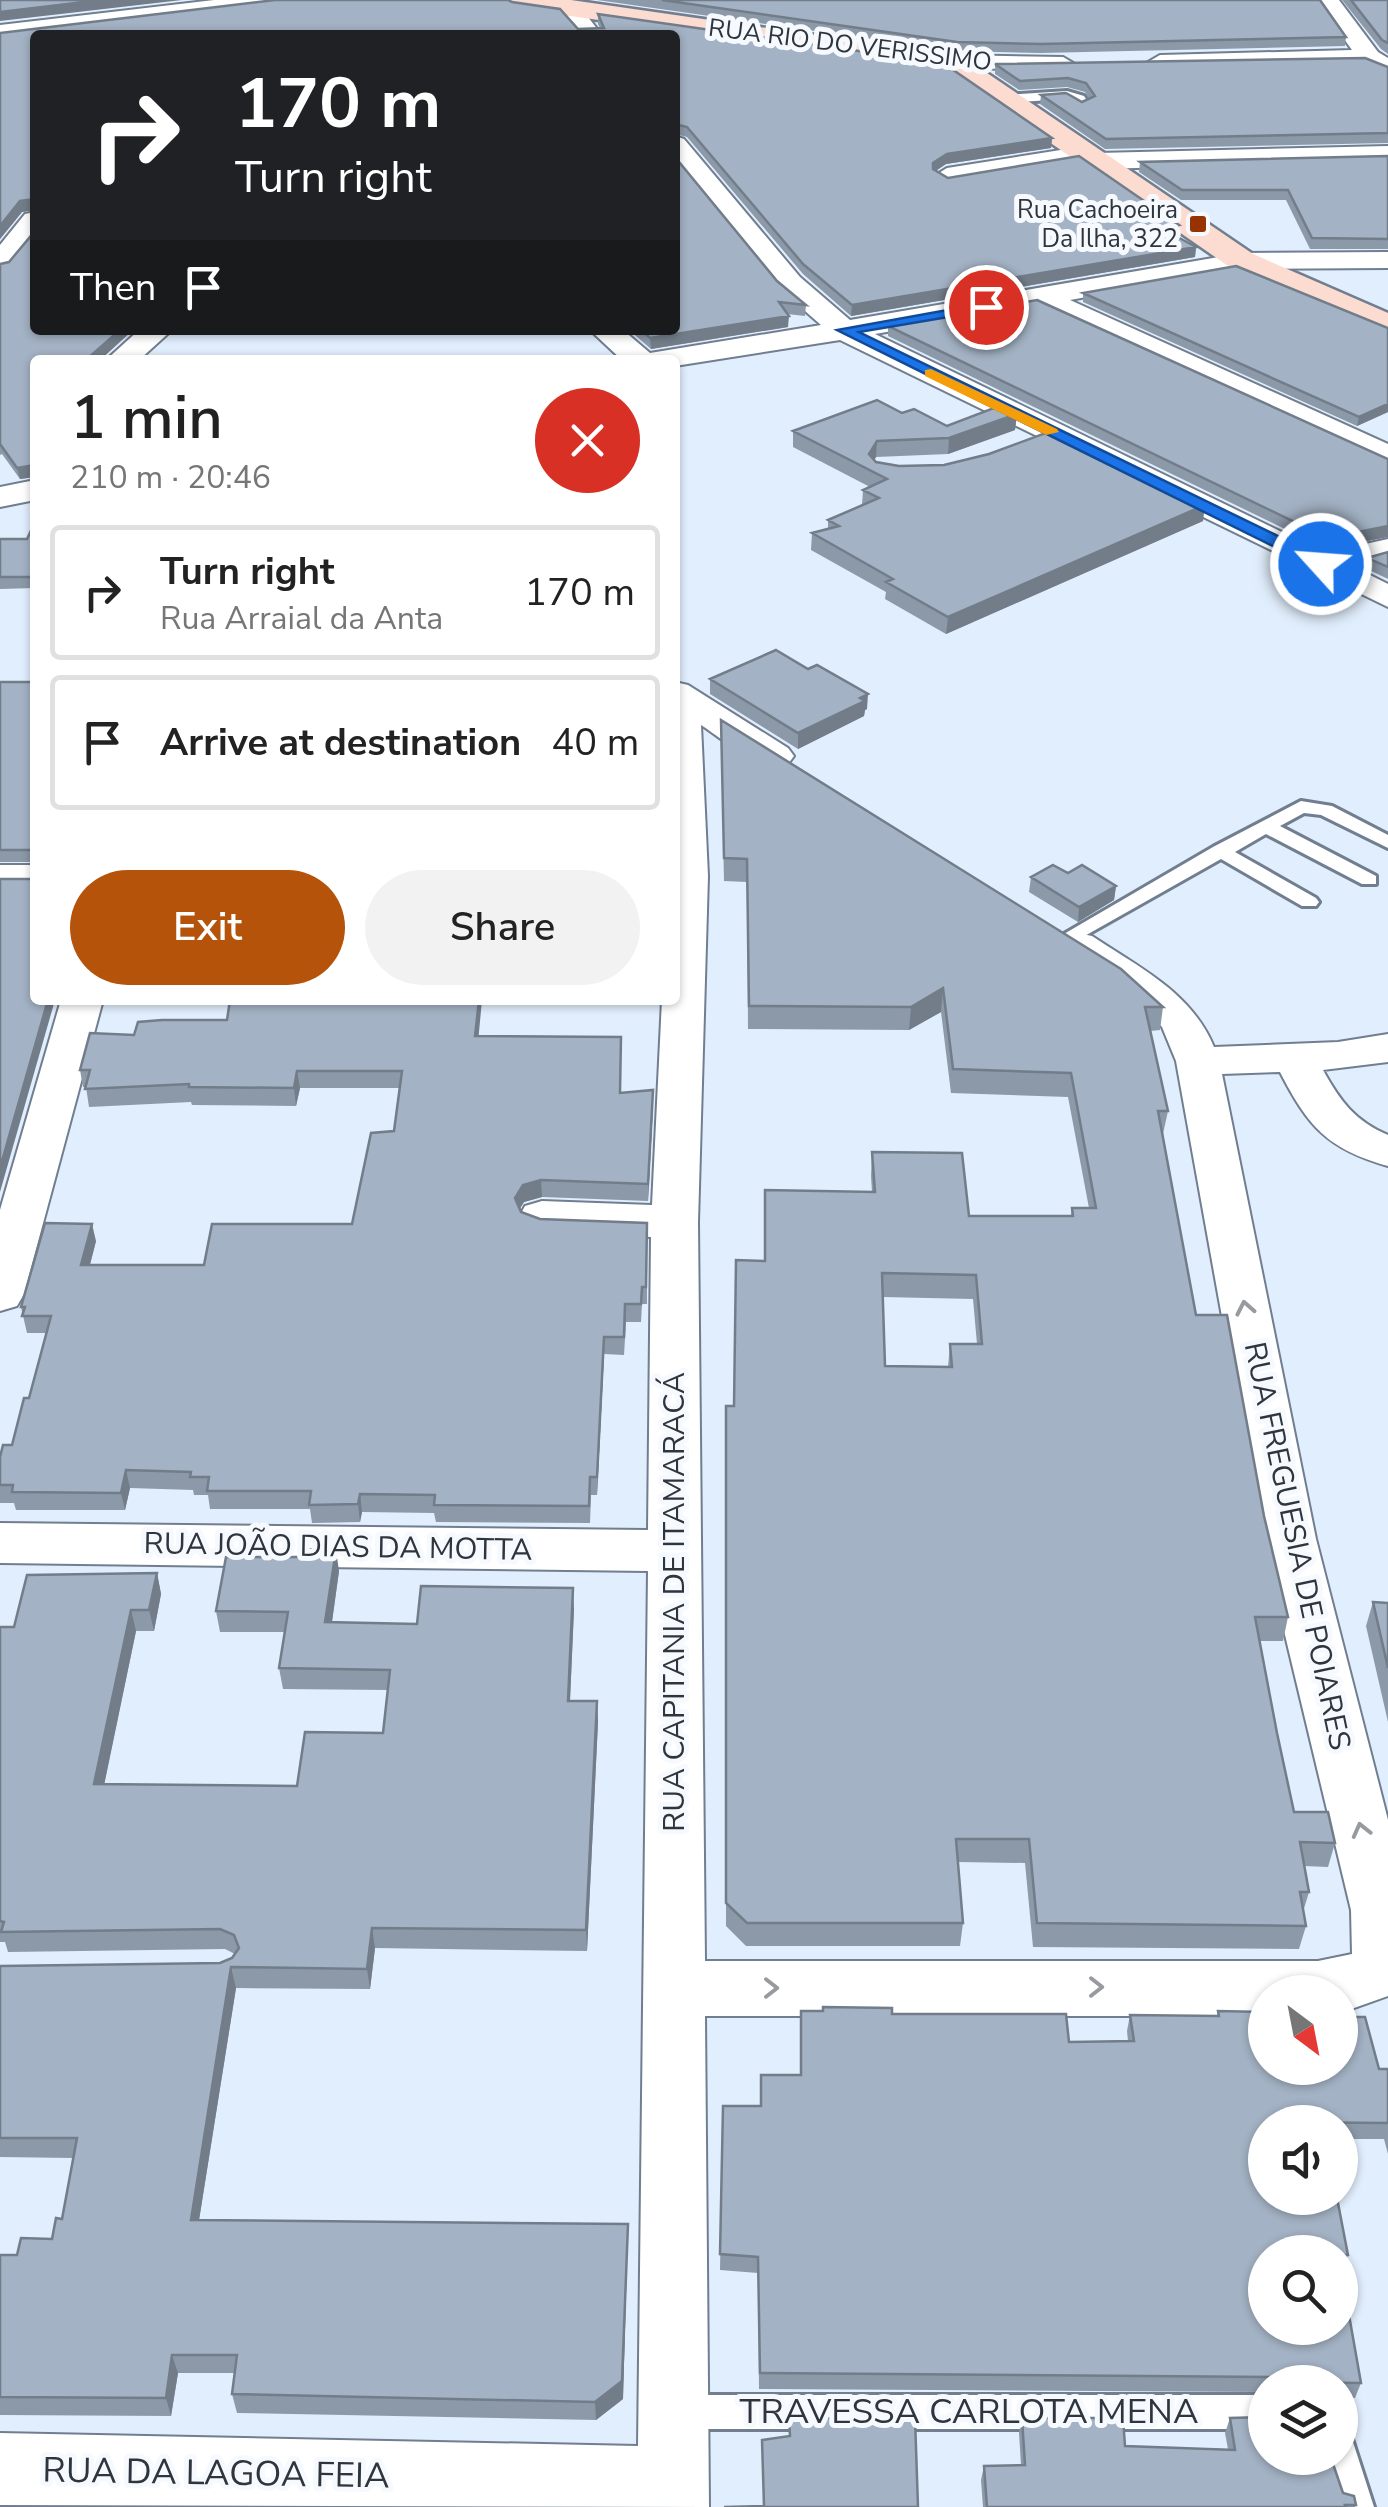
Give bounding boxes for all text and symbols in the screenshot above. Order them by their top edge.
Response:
street label: RUA RIO DO VERISSIMO [707,11,993,79]
text: 170 m [235,56,441,152]
icon: right [70,70,200,200]
text: Turn right [235,147,432,208]
place label: Rua Cachoeira Da Ilha, 322 [1017,193,1178,256]
marker: Rua Cachoeira Da Ilha, 322 [1187,213,1209,235]
icon: arrive [176,260,231,315]
text: Then [70,262,156,313]
pin [944,265,1029,350]
icon: arrive [959,280,1014,335]
text: 1 min [70,377,223,459]
button: close [535,388,640,493]
text: 210 m · 20:46 [70,456,271,499]
position arrow [1269,512,1373,616]
text: Turn right [160,546,335,597]
icon: right [75,565,130,620]
text: 170 m [524,567,635,618]
text: Rua Arraial da Anta [160,597,443,640]
icon: arrive [75,715,130,770]
text: Arrive at destination [160,717,521,768]
text: 40 m [551,717,639,768]
button: Exit [70,870,345,985]
button: Share [365,870,640,985]
one-way arrow [1235,1299,1256,1316]
street label: RUA FREGUESIA DE POIARES [1234,1338,1360,1754]
street label: RUA CAPITANIA DE ITAMARACÁ [654,1372,695,1832]
street label: RUA JOÃO DIAS DA MOTTA [143,1523,533,1571]
one-way arrow [1352,1822,1373,1839]
north arrow [1248,1975,1358,2085]
map controls [1248,1975,1358,2475]
one-way arrow [1090,1976,1105,1998]
one-way arrow [764,1977,780,1998]
button: sound [1248,2105,1358,2215]
button: search [1248,2235,1358,2345]
button: layers [1248,2365,1358,2475]
street label: TRAVESSA CARLOTA MENA [740,2388,1198,2435]
street label: RUA DA LAGOA FEIA [42,2446,390,2500]

